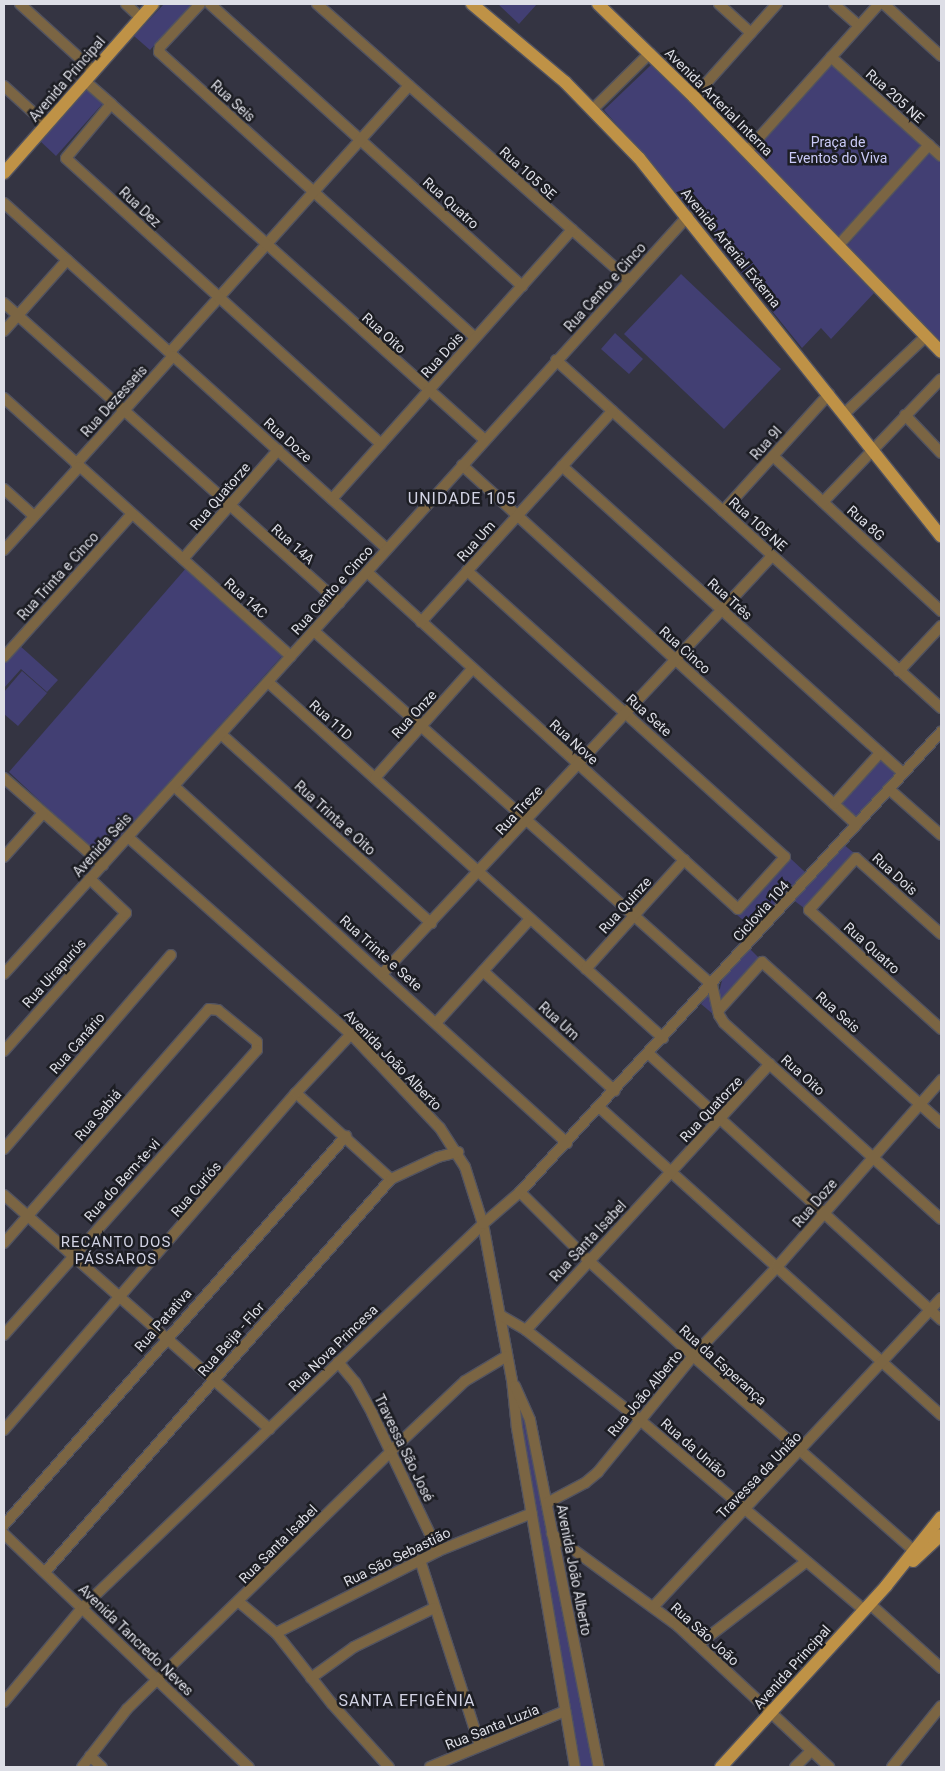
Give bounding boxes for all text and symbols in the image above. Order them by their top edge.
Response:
street label: Avenida Principal [25,33,109,125]
street label: Avenida Arterial Interna [662,45,776,159]
street label: Rua 205 NE [862,66,928,126]
street label: Rua Seis [207,77,259,125]
park label: Praça de Eventos do Viva [789,134,887,166]
street label: Rua 105 SE [496,143,560,203]
street label: Rua Quatro [420,173,482,233]
street label: Rua Dez [116,183,164,231]
street label: Avenida Arterial Externa [678,185,784,311]
street label: Rua Cento e Cinco [561,239,649,335]
street label: Rua Oito [359,309,409,357]
street label: Rua Dois [417,329,467,381]
street label: Rua Dezesseis [77,362,151,440]
street label: Rua Doze [261,414,315,466]
street label: Rua 9I [747,423,785,463]
street label: Rua Quatorze [186,459,254,533]
district label: UNIDADE 105 [406,489,518,509]
street label: Rua 105 NE [725,494,791,554]
street label: Rua 8G [844,502,888,544]
street label: Rua Um [453,517,499,565]
street label: Rua 14A [268,520,318,568]
street label: Rua Trinta e Cinco [14,528,102,624]
street label: Rua Cento e Cinco [288,542,376,638]
street label: Rua 14C [221,574,271,622]
street label: Rua Três [704,575,756,623]
street label: Rua Cinco [656,623,714,677]
street label: Rua Onze [388,686,440,742]
street label: Rua Sete [623,690,675,740]
street label: Rua 11D [306,696,356,744]
street label: Rua Nove [546,716,602,768]
street label: Rua Trinta e Oito [291,777,379,859]
street label: Rua Treze [492,782,546,838]
street label: Avenida Seis [69,810,135,880]
street label: Rua Dois [869,849,921,899]
street label: Rua Quinze [595,873,655,937]
street label: Ciclovia 104 [729,877,793,945]
street label: Rua Trinte e Sete [336,912,426,994]
street label: Rua Quatro [841,918,903,978]
street label: Rua Uirapurύs [19,935,89,1011]
street label: Rua Seis [812,988,864,1036]
street label: Rua Um [535,998,583,1044]
street label: Avenida João Alberto [341,1006,445,1114]
street label: Rua Canário [46,1009,108,1077]
street label: Rua Oito [778,1051,828,1099]
street label: Rua Quatorze [676,1073,746,1145]
street label: Rua Sabiá [71,1086,125,1144]
street label: Rua do Bem-te-vi [81,1135,163,1225]
street label: Rua Curiós [167,1158,225,1220]
street label: Rua Doze [789,1175,841,1231]
street label: Rua Santa Isabel [546,1197,630,1285]
district label: RECANTO DOS PÁSSAROS [59,1233,173,1268]
street label: Rua Patativa [131,1285,195,1355]
street label: Rua Beija - Flor [194,1299,268,1379]
street label: Rua Nova Princesa [285,1301,381,1395]
street label: Rua da Esperança [676,1321,770,1409]
street label: Rua João Alberto [604,1346,686,1440]
street label: Travessa São José [371,1392,437,1504]
street label: Rua da União [657,1415,731,1481]
street label: Travessa da União [713,1428,805,1522]
street label: Rua Santa Isabel [235,1501,321,1587]
street label: Avenida João Alberto [553,1503,595,1637]
street label: Rua São Sebastião [341,1524,453,1590]
street label: Avenida Tancredo Neves [75,1581,197,1699]
street label: Rua São João [667,1599,743,1669]
street label: Avenida Principal [750,1621,834,1713]
district label: SANTA EFIGÊNIA [337,1691,477,1711]
street label: Rua Santa Luzia [443,1701,541,1753]

